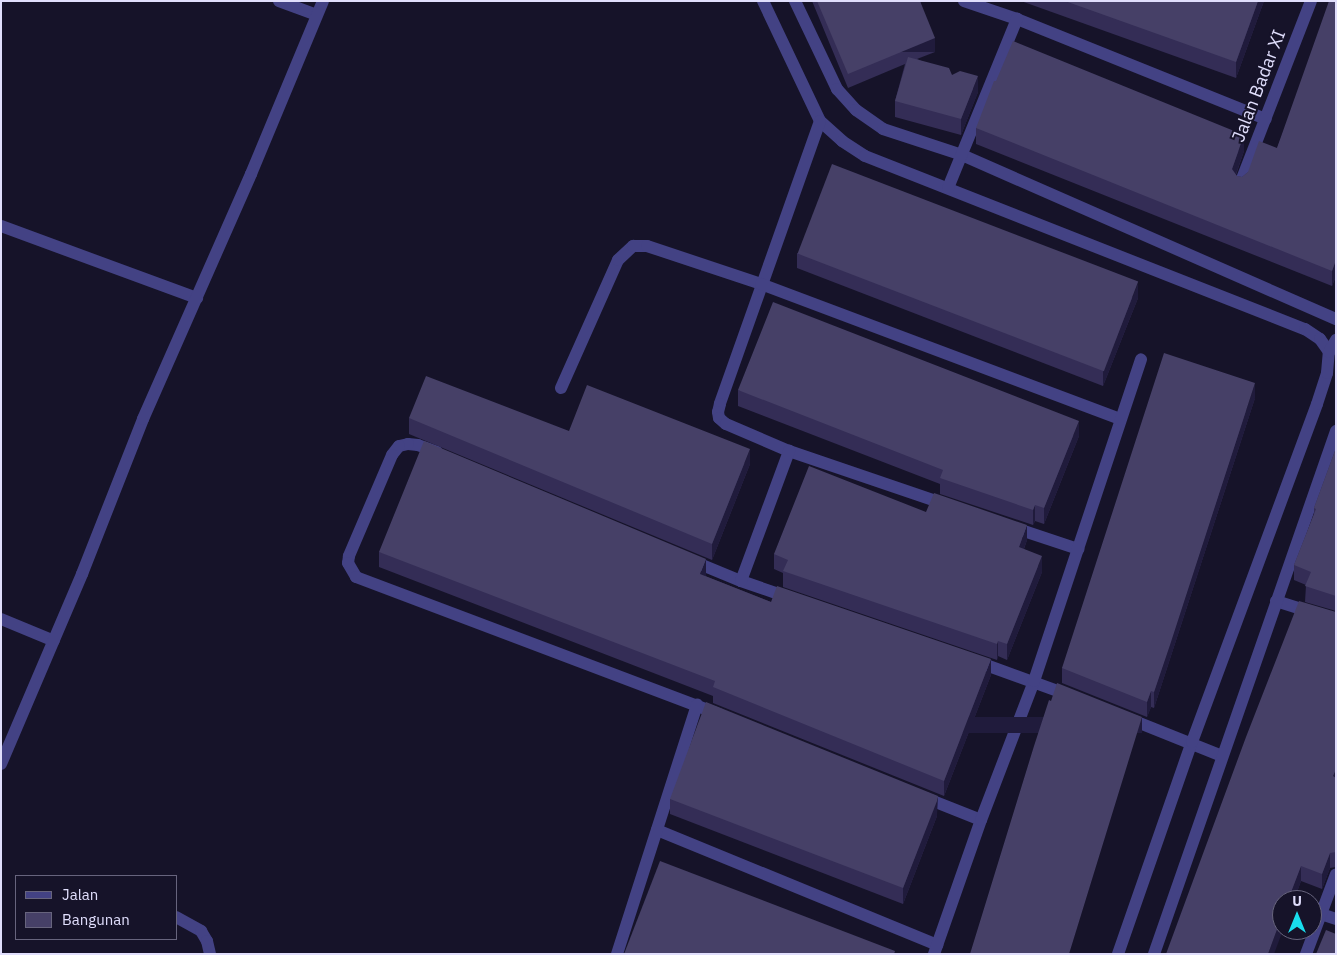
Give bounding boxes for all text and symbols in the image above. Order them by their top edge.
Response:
street label: Jalan Badar XI [1228,27,1290,145]
legend [15,875,178,940]
text: Jalan [62,885,98,904]
north arrow [1272,890,1322,940]
text: U [1292,892,1302,910]
text: Bangunan [62,910,130,929]

